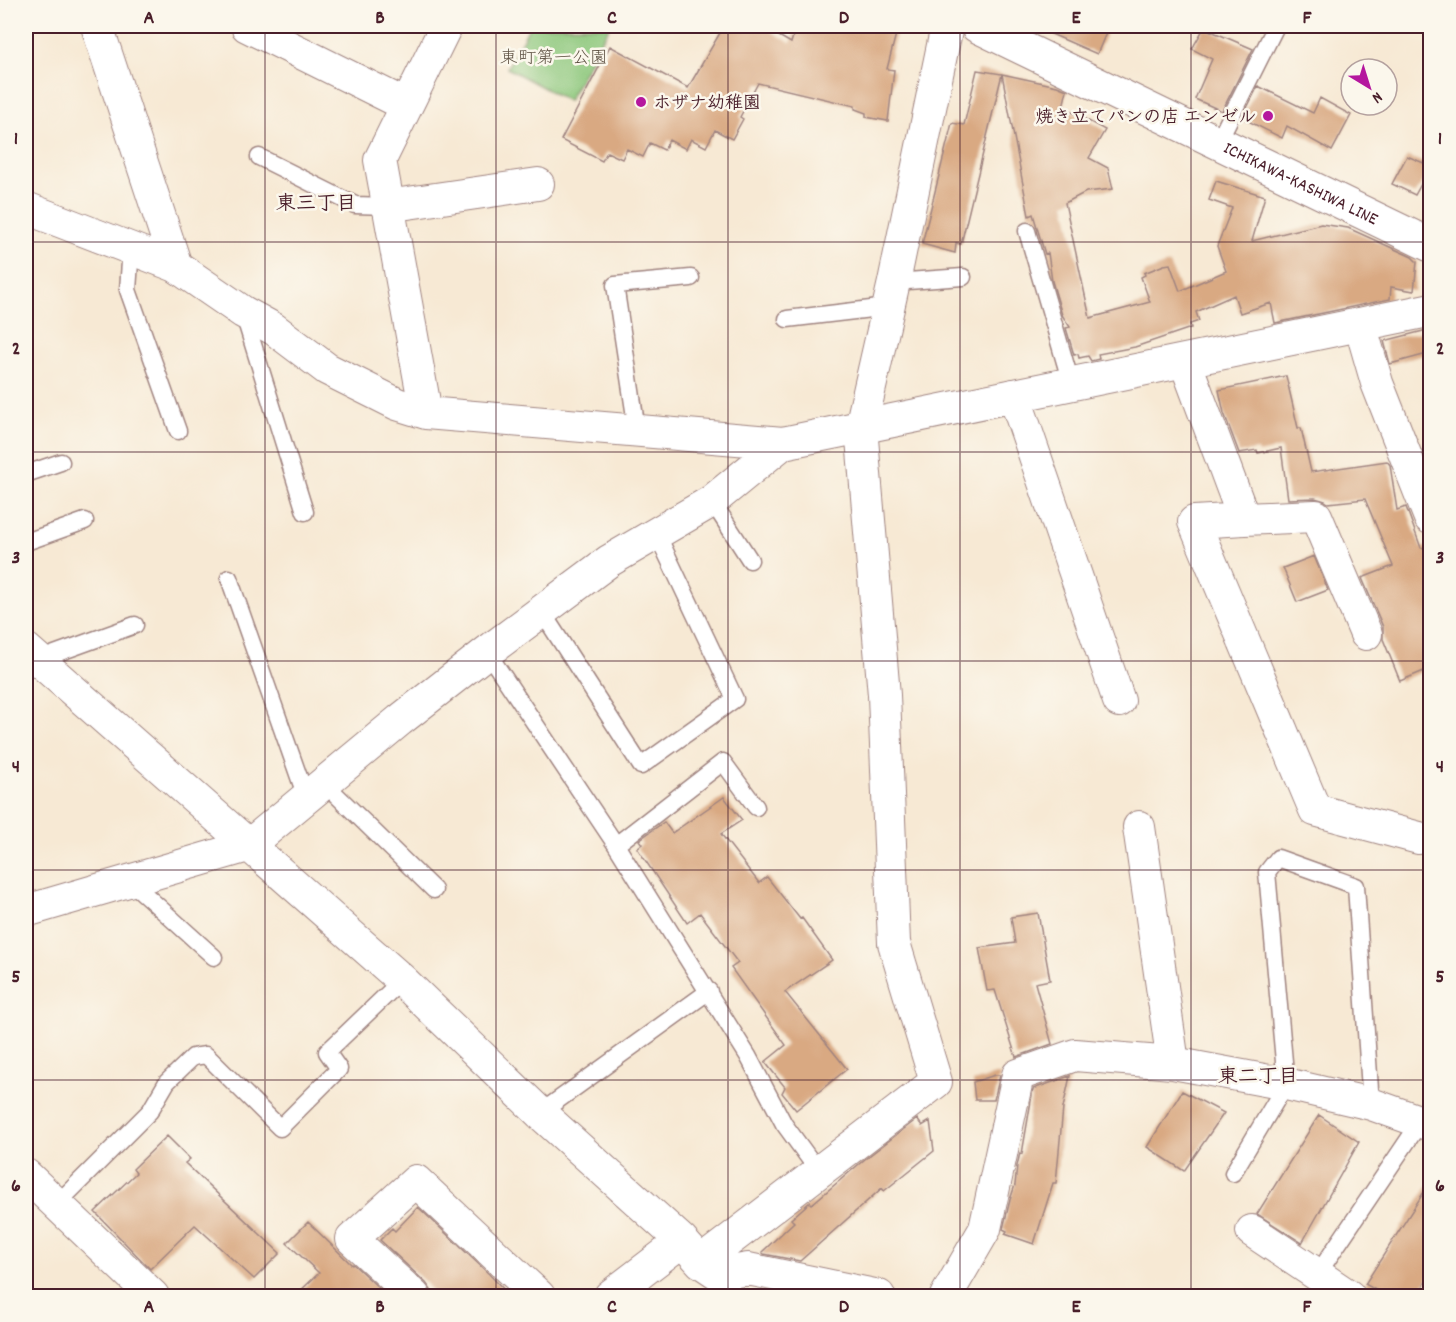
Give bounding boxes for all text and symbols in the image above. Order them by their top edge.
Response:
text: A [144,5,155,33]
text: B [375,5,385,33]
text: C [607,5,617,33]
text: D [839,5,850,33]
text: E [1071,5,1081,33]
text: F [1303,5,1313,33]
park label: 東町第一公園 [500,47,608,72]
north arrow [1339,57,1399,117]
text: N [1366,85,1387,108]
place label: ホザナ幼稚園 [653,92,761,117]
marker: ホザナ幼稚園 [634,95,648,109]
place label: 焼き立てパンの店 エンゼル [1035,106,1256,131]
marker: 焼き立てパンの店 エンゼル [1261,109,1275,123]
text: 1 [14,126,18,154]
text: 1 [1438,126,1442,154]
street label: ICHIKAWA-KASHIWA LINE [1218,137,1382,233]
district label: 東三丁目 [276,191,356,219]
text: 2 [12,336,20,364]
text: 2 [1436,336,1444,364]
text: 3 [12,545,20,573]
text: 3 [1436,545,1444,573]
text: 4 [12,754,20,782]
text: 4 [1436,754,1444,782]
text: 5 [11,964,21,992]
text: 5 [1435,964,1445,992]
district label: 東二丁目 [1218,1064,1298,1092]
text: 6 [11,1173,21,1201]
text: 6 [1435,1173,1445,1201]
text: A [144,1294,155,1322]
text: B [375,1294,385,1322]
text: C [607,1294,617,1322]
text: D [839,1294,850,1322]
text: E [1071,1294,1081,1322]
text: F [1303,1294,1313,1322]

